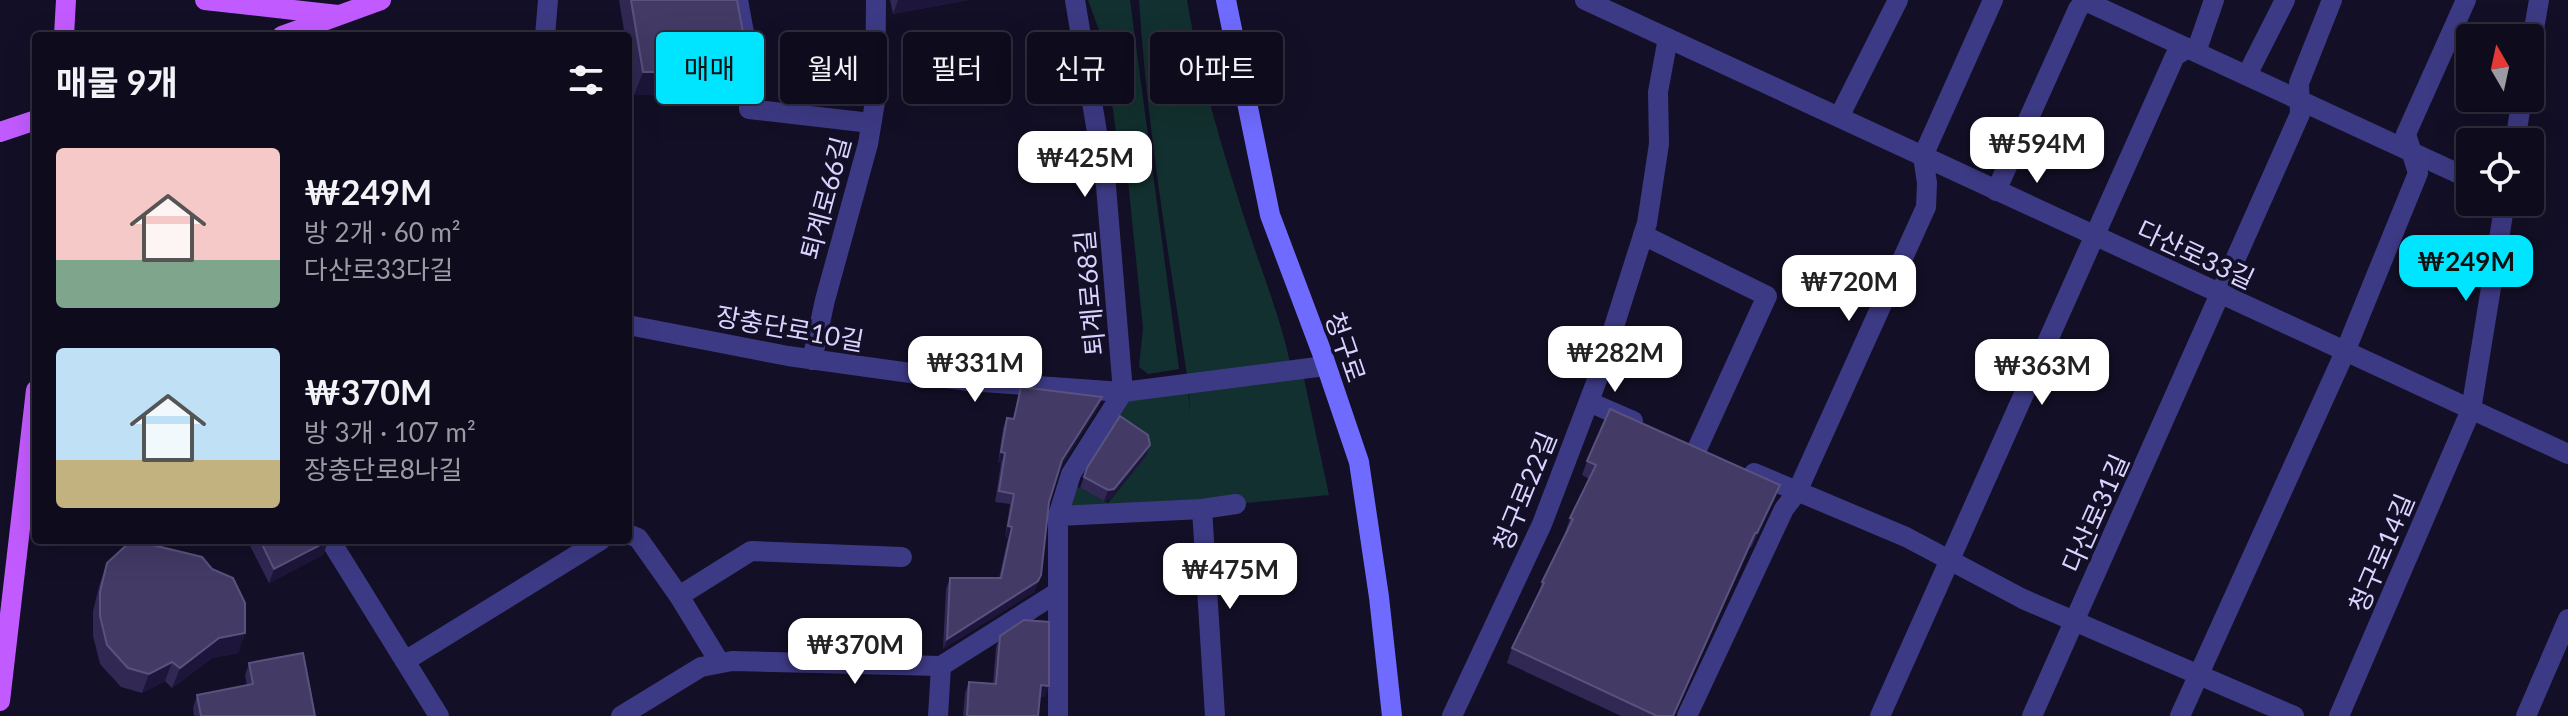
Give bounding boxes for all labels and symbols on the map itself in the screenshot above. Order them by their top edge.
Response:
north arrow [2456,24,2544,112]
pin: ₩594M [1981,117,2093,185]
pin: ₩425M [1029,131,1141,199]
street label: 퇴계로66길 [793,133,857,263]
street label: 다산로33길 [2132,213,2260,295]
street label: 퇴계로68길 [1068,229,1110,357]
pin: ₩249M [2410,235,2522,303]
pin: ₩720M [1793,255,1905,323]
street label: 장충단로10길 [713,299,867,357]
street label: 청구로 [1319,308,1373,386]
pin: ₩282M [1559,326,1671,394]
pin: ₩331M [919,336,1031,404]
pin: ₩363M [1986,339,2098,407]
street label: 청구로22길 [1486,427,1562,555]
street label: 다산로31길 [2055,449,2135,577]
street label: 청구로14길 [2342,489,2420,617]
pin: ₩475M [1174,543,1286,611]
pin: ₩370M [799,618,911,686]

